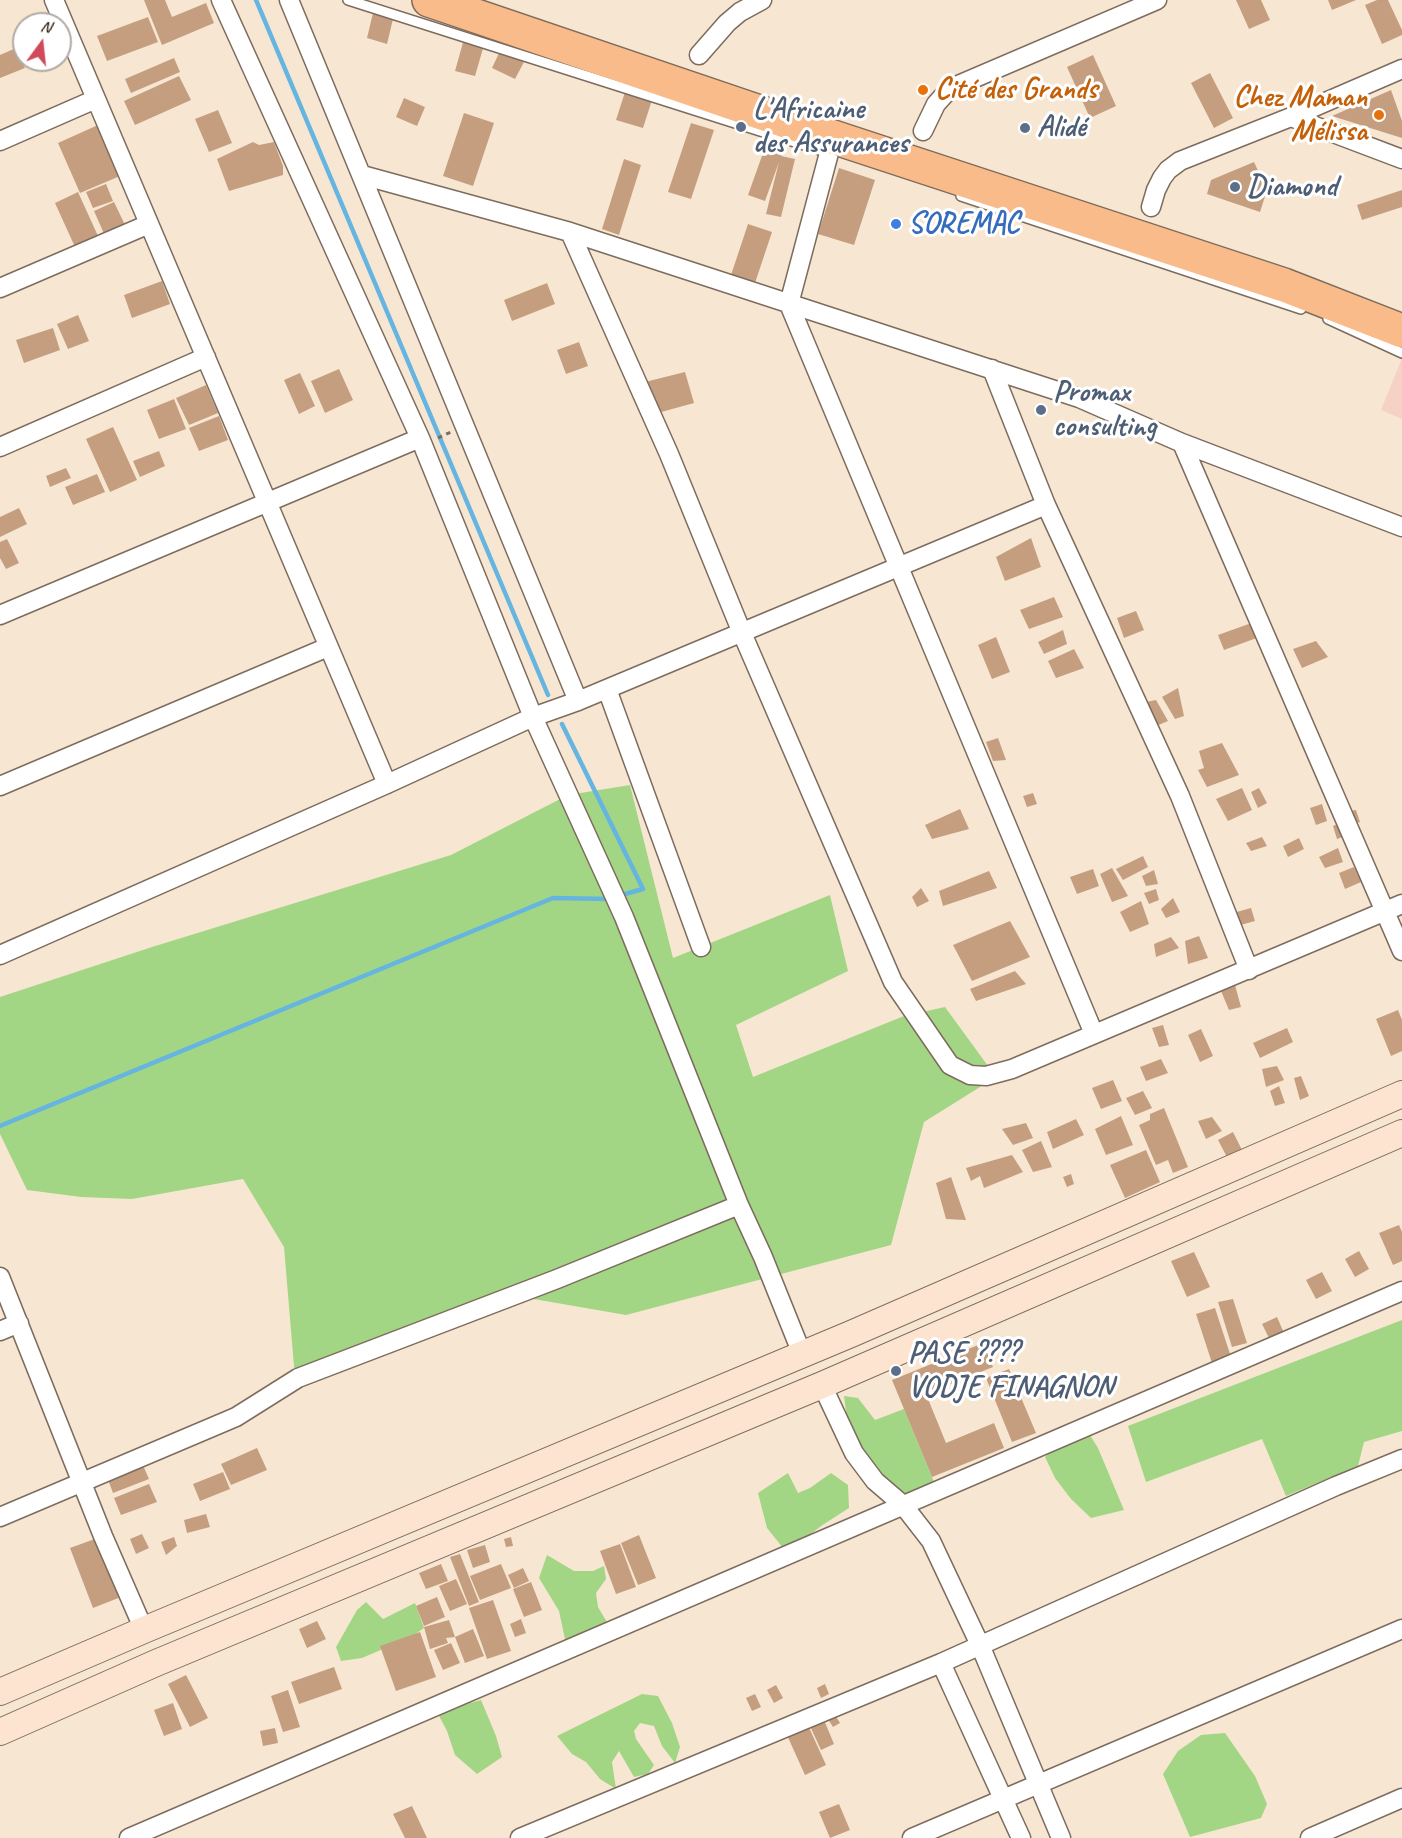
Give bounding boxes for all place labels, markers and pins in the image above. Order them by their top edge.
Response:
place label: Cité des Grands [935,72,1097,108]
place label: Chez Maman Mélissa [1233,80,1367,150]
marker: Cité des Grands [916,83,930,97]
place label: L'Africaine des Assurances [753,92,908,162]
marker: Chez Maman Mélissa [1372,108,1386,122]
place label: Alidé [1037,110,1085,146]
marker: L'Africaine des Assurances [734,120,748,134]
marker: Alidé [1018,121,1032,135]
place label: Diamond [1247,169,1337,205]
marker: Diamond [1228,180,1242,194]
place label: SOREMAC [908,206,1019,242]
marker: SOREMAC [889,217,903,231]
place label: Promax consulting [1053,375,1156,446]
marker: Promax consulting [1034,403,1048,417]
place label: PASE ???? VODJE FINAGNON [908,1336,1113,1406]
marker: PASE ???? VODJE FINAGNON [889,1364,903,1378]

